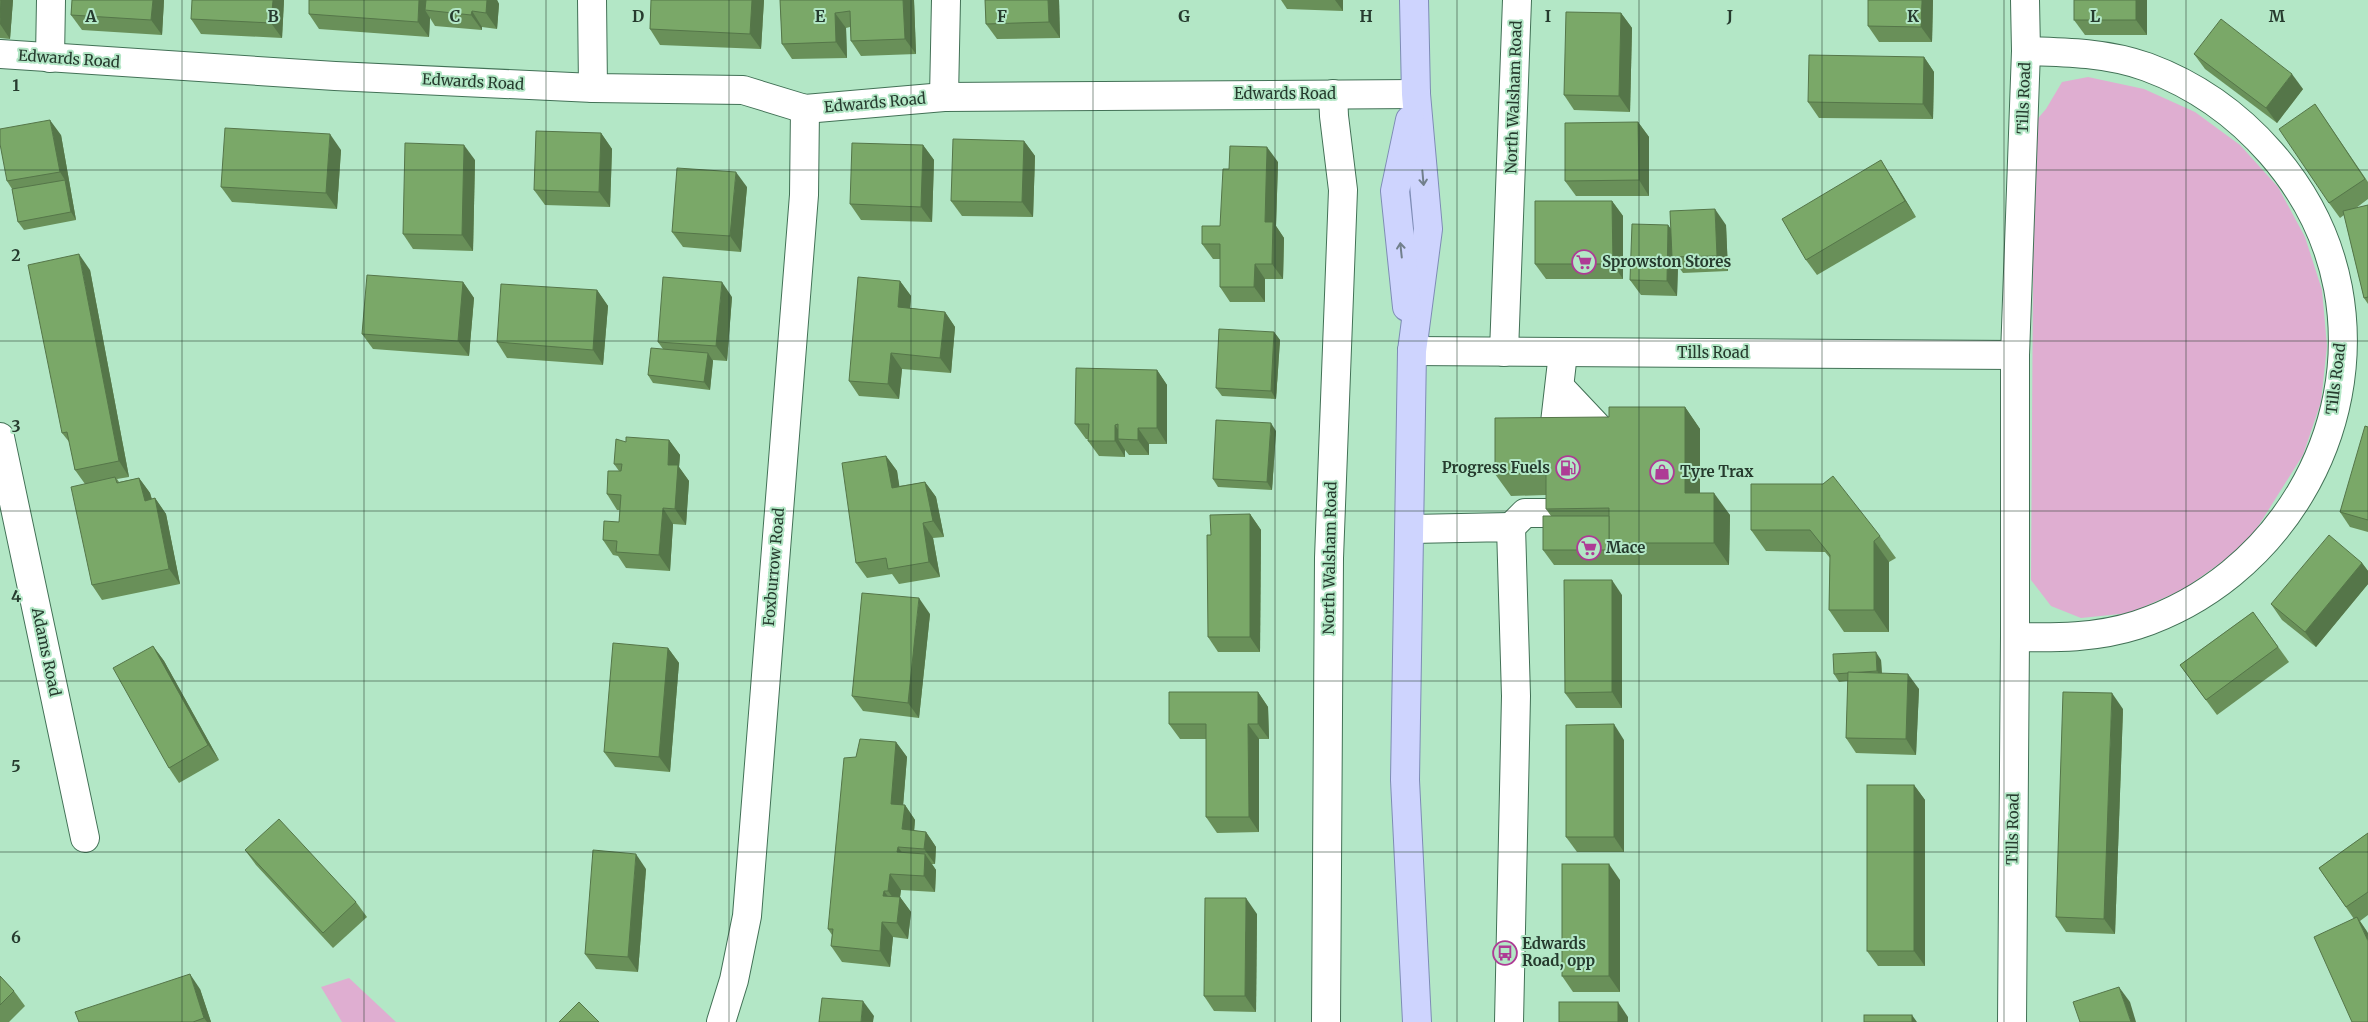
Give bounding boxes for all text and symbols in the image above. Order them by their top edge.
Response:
text: A [84,6,97,26]
text: B [267,6,279,26]
text: C [450,6,460,26]
text: D [632,6,644,26]
text: E [815,6,826,26]
text: F [997,6,1007,26]
text: G [1178,6,1190,26]
text: H [1359,6,1373,26]
text: I [1545,6,1551,26]
text: J [1726,6,1733,26]
text: K [1907,6,1919,26]
text: L [2090,6,2100,26]
text: M [2269,6,2286,26]
street label: North Walsham Road [1501,20,1526,174]
street label: Edwards Road [17,45,121,72]
street label: Tills Road [2013,62,2034,134]
street label: Edwards Road [422,69,524,94]
text: 1 [12,75,20,95]
street label: Edwards Road [1234,84,1336,103]
street label: Edwards Road [823,89,927,116]
one-way arrow [1418,169,1428,185]
one-way arrow [1396,243,1406,259]
text: 2 [11,245,21,265]
supermarket icon: Sprowston Stores [1571,249,1597,275]
place label: Sprowston Stores [1602,252,1731,271]
street label: Tills Road [2322,342,2349,416]
street label: Tills Road [1677,343,1749,362]
text: 3 [11,416,21,436]
fuel station icon: Progress Fuels [1555,455,1581,481]
place label: Progress Fuels [1442,458,1550,477]
shop icon: Tyre Trax [1649,459,1675,485]
place label: Tyre Trax [1680,462,1754,481]
street label: North Walsham Road [1319,481,1340,635]
street label: Foxburrow Road [759,507,788,627]
supermarket icon: Mace [1576,535,1602,561]
place label: Mace [1606,538,1645,557]
text: 4 [11,586,21,606]
street label: Adams Road [28,605,65,698]
text: 5 [11,756,21,776]
street label: Tills Road [2002,793,2023,865]
text: 6 [11,927,21,947]
place label: Edwards Road, opp [1522,934,1596,971]
bus stop icon: Edwards Road, opp [1492,940,1518,966]

